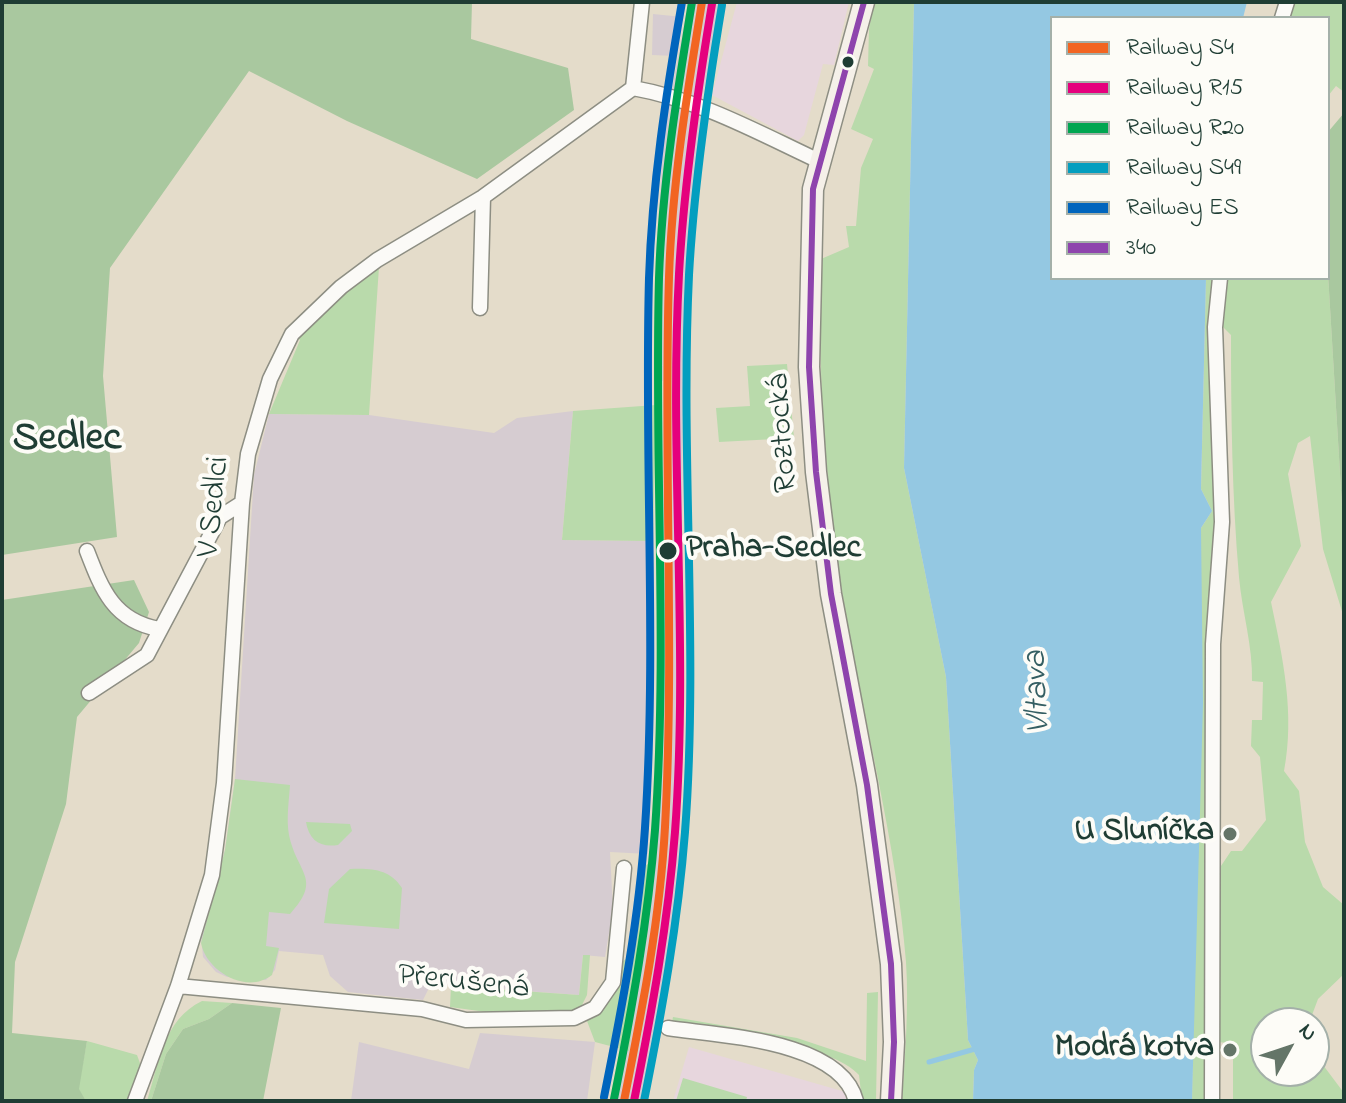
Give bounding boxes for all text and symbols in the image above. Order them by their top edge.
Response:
legend [1050,16,1330,280]
text: Railway S4 [1126,31,1234,66]
unlabelled marker [840,54,856,70]
text: Railway R15 [1126,71,1243,106]
text: Railway R20 [1126,111,1244,146]
text: Railway S49 [1126,151,1241,186]
text: Railway ES [1126,191,1239,226]
text: 340 [1126,231,1156,266]
street label: Roztocká [762,372,808,494]
district label: Sedlec [13,417,121,465]
street label: V Sedlci [192,455,240,559]
place label: Praha-Sedlec [686,532,861,570]
marker: Praha-Sedlec [657,540,679,562]
water label: Vltava [1017,650,1063,734]
place label: U Sluníčka [1075,815,1214,853]
marker: U Sluníčka [1221,825,1239,843]
street label: Přerušená [396,958,530,1010]
north arrow [1250,1007,1330,1087]
text: N [1290,1017,1324,1049]
place label: Modrá kotva [1055,1031,1214,1069]
marker: Modrá kotva [1221,1041,1239,1059]

